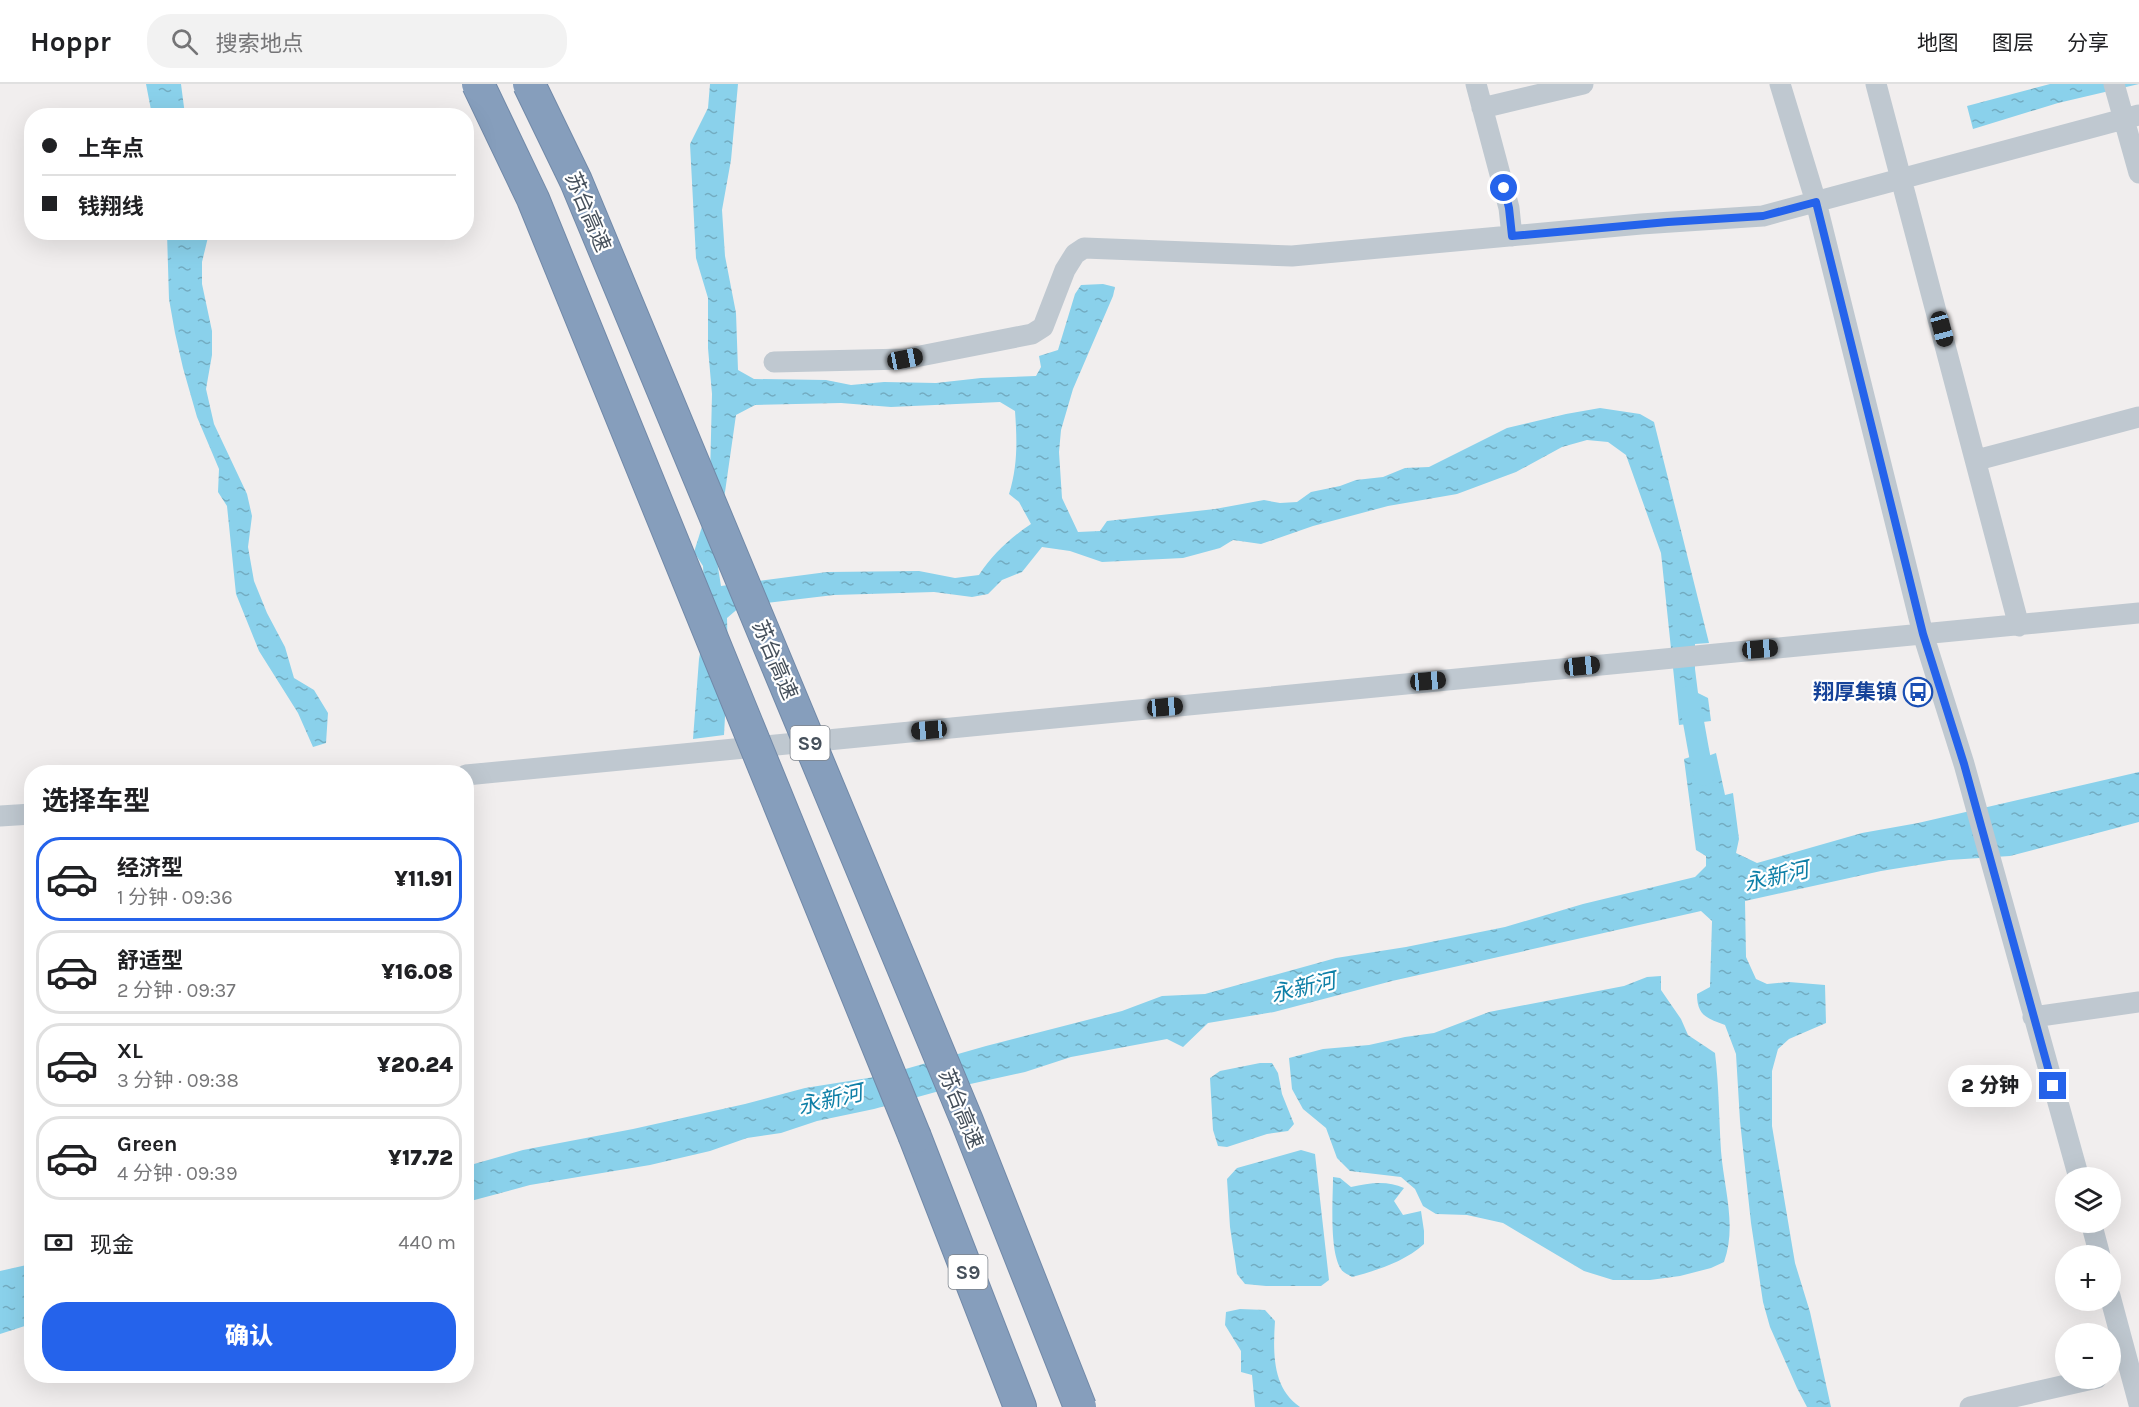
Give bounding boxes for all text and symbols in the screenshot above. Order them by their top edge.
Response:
search box [147,14,567,68]
text: Hoppr [30,25,111,58]
icon: search [168,25,201,58]
text: 搜索地点 [216,31,304,57]
text: 地图 [1917,31,1959,55]
text: 图层 [1992,31,2034,55]
text: 分享 [2067,31,2109,55]
text: 上车点 [78,136,144,162]
street label: 苏台高速 [561,169,615,255]
route start [1490,174,1517,201]
text: 钱翔线 [78,194,144,220]
car [1929,309,1955,349]
car [886,347,924,371]
street label: 苏台高速 [748,617,802,703]
car [1741,638,1779,660]
car [1563,655,1601,677]
car [1409,670,1447,692]
bus stop icon: 翔厚集镇 [1902,676,1934,708]
place label: 翔厚集镇 [1813,680,1897,704]
car [1146,696,1184,718]
car [910,719,948,741]
road number: S9 [790,726,830,760]
text: 选择车型 [42,785,150,817]
icon: car [45,852,99,906]
text: 经济型 [117,855,183,881]
water label: 永新河 [1741,856,1815,897]
text: ¥11.91 [394,866,453,892]
text: 1 分钟 · 09:36 [117,886,233,909]
icon: car [45,945,99,999]
text: 舒适型 [117,948,183,974]
text: ¥16.08 [381,959,453,985]
water label: 永新河 [1268,967,1342,1008]
text: 2 分钟 · 09:37 [117,979,236,1002]
icon: car [45,1038,99,1092]
text: XL [117,1038,143,1064]
text: ¥20.24 [377,1052,453,1078]
callout: 2 分钟 [1948,1065,2032,1107]
street label: 苏台高速 [934,1066,988,1152]
text: 3 分钟 · 09:38 [117,1069,239,1092]
route end [2039,1072,2066,1099]
text: 2 分钟 [1961,1074,2019,1097]
water label: 永新河 [795,1079,869,1120]
icon: car [45,1131,99,1185]
text: Green [117,1131,178,1157]
text: ¥17.72 [388,1145,453,1171]
text: 4 分钟 · 09:39 [117,1162,237,1185]
map controls [2055,1167,2121,1389]
button: layers [2055,1167,2121,1233]
icon: cash [42,1226,75,1259]
text: 440 m [398,1231,456,1254]
text: 现金 [90,1232,134,1258]
button: + [2055,1245,2121,1311]
road number: S9 [948,1255,988,1289]
button: 确认 [42,1302,456,1371]
button: − [2055,1323,2121,1389]

